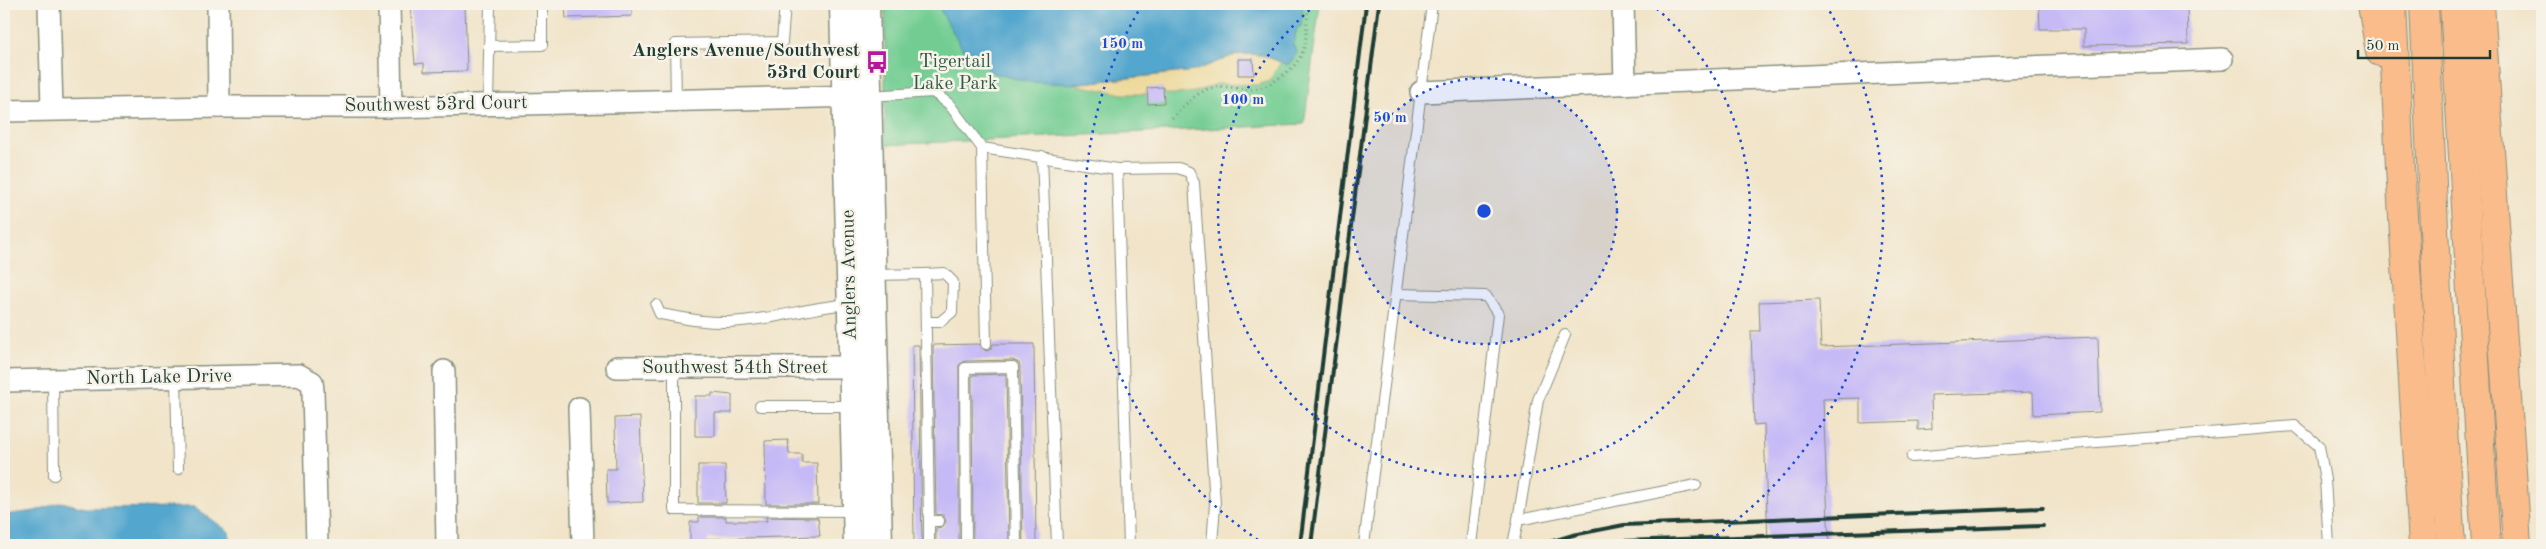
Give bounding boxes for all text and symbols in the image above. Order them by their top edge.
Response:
scale bar [2358,28,2491,60]
text: 150 m [1101,37,1143,52]
text: 50 m [2366,39,2400,54]
place label: Anglers Avenue/Southwest 53rd Court [632,42,860,83]
bus stop icon: Anglers Avenue/Southwest 53rd Court [864,49,890,75]
park label: Tigertail Lake Park [912,53,998,94]
text: 100 m [1222,93,1264,108]
street label: Southwest 53rd Court [344,94,528,116]
text: 50 m [1373,111,1407,126]
centre of rings [1475,202,1493,220]
street label: Anglers Avenue [839,210,861,340]
street label: Southwest 54th Street [642,359,828,378]
street label: North Lake Drive [86,367,232,389]

